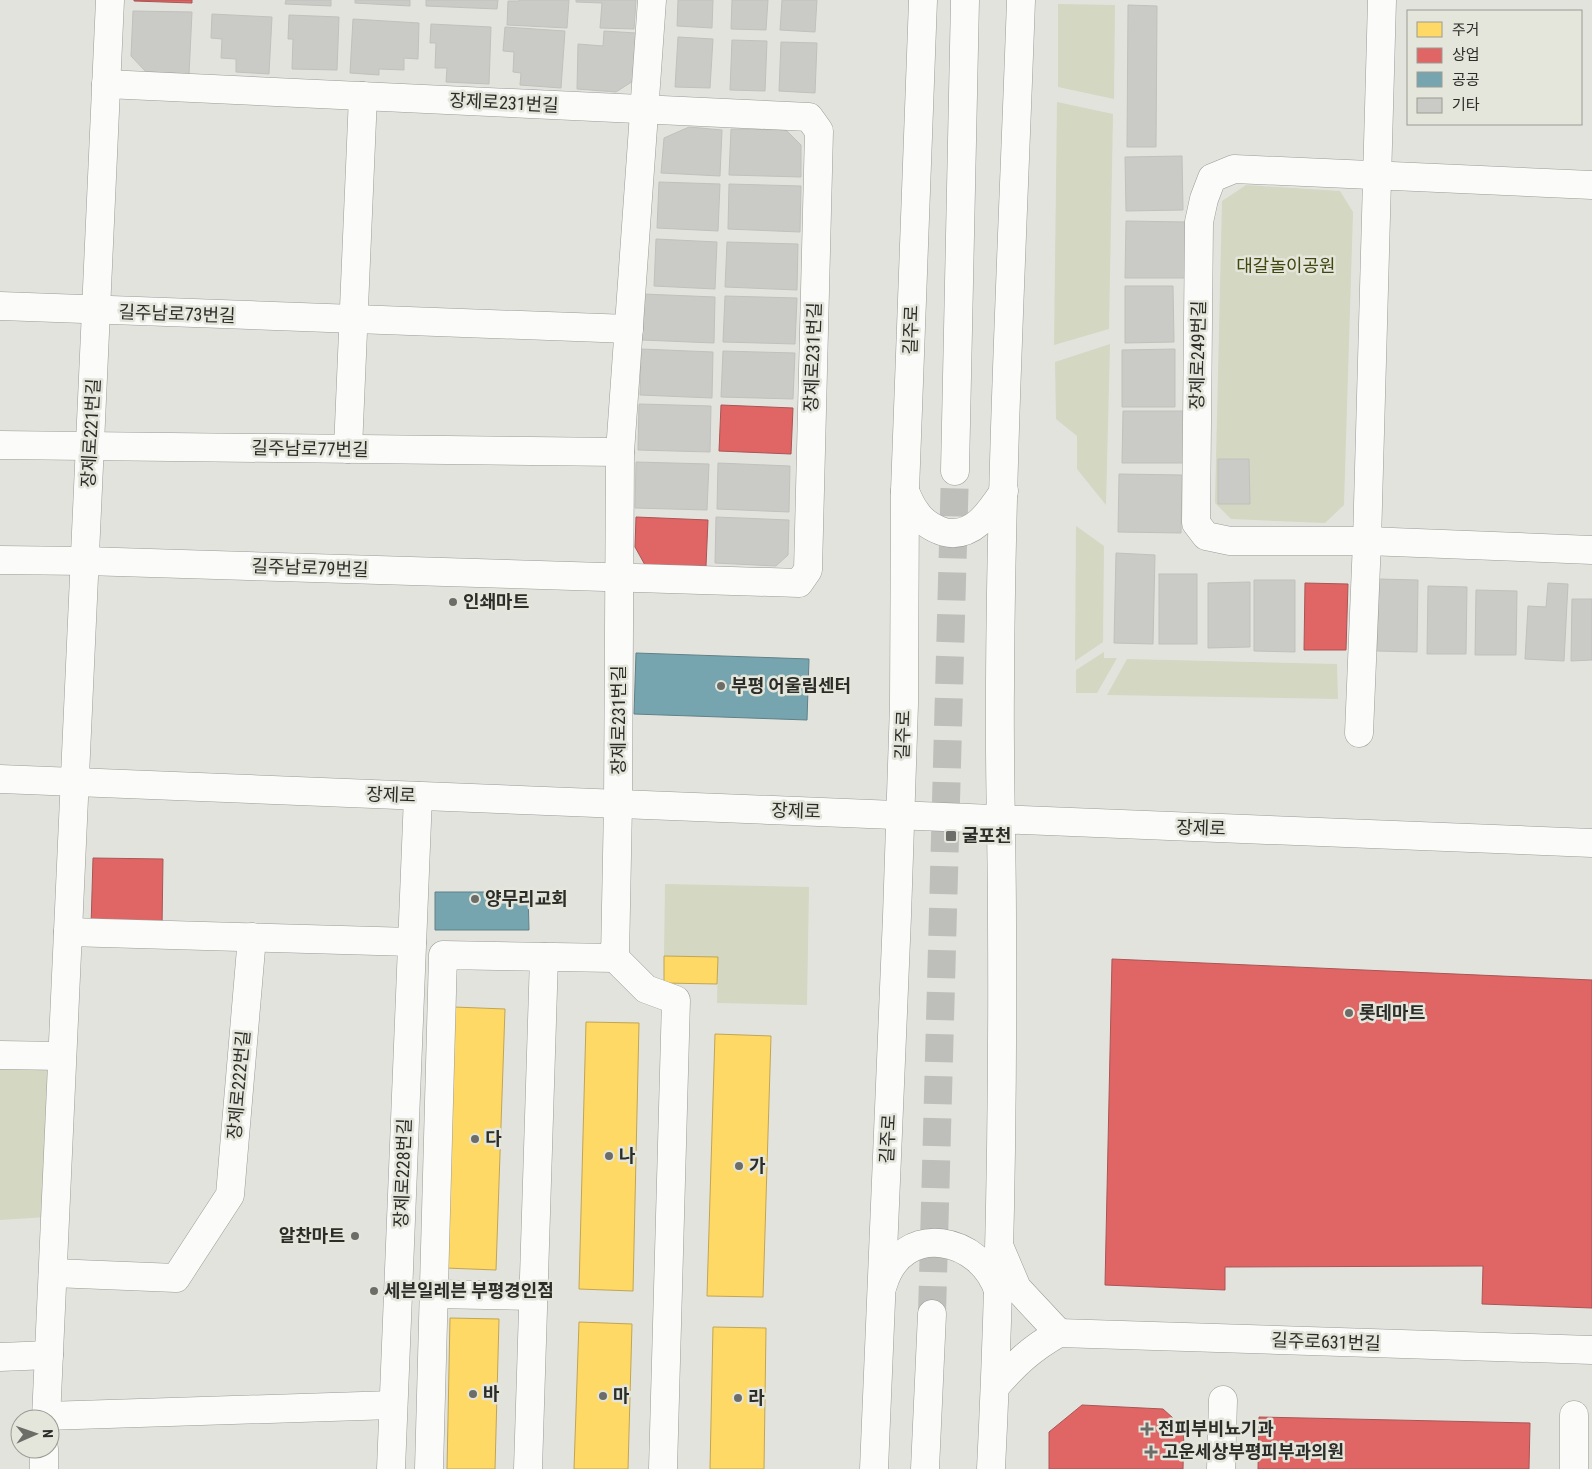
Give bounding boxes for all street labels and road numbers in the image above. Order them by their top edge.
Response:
street label: 장제로231번길 [449,89,559,116]
street label: 장제로249번길 [1186,300,1209,410]
street label: 길주남로73번길 [118,301,236,326]
street label: 장제로231번길 [800,302,825,412]
street label: 길주로 [899,305,922,355]
street label: 장제로221번길 [77,378,104,488]
street label: 길주남로77번길 [251,437,369,460]
street label: 길주남로79번길 [251,555,369,580]
street label: 장제로231번길 [608,665,629,775]
street label: 길주로 [891,710,914,760]
street label: 장제로 [366,783,416,806]
street label: 장제로 [771,799,821,822]
street label: 장제로 [1176,816,1226,839]
street label: 장제로222번길 [223,1030,254,1140]
street label: 길주로 [876,1114,899,1164]
street label: 장제로228번길 [390,1118,415,1228]
street label: 길주로631번길 [1271,1329,1381,1354]

